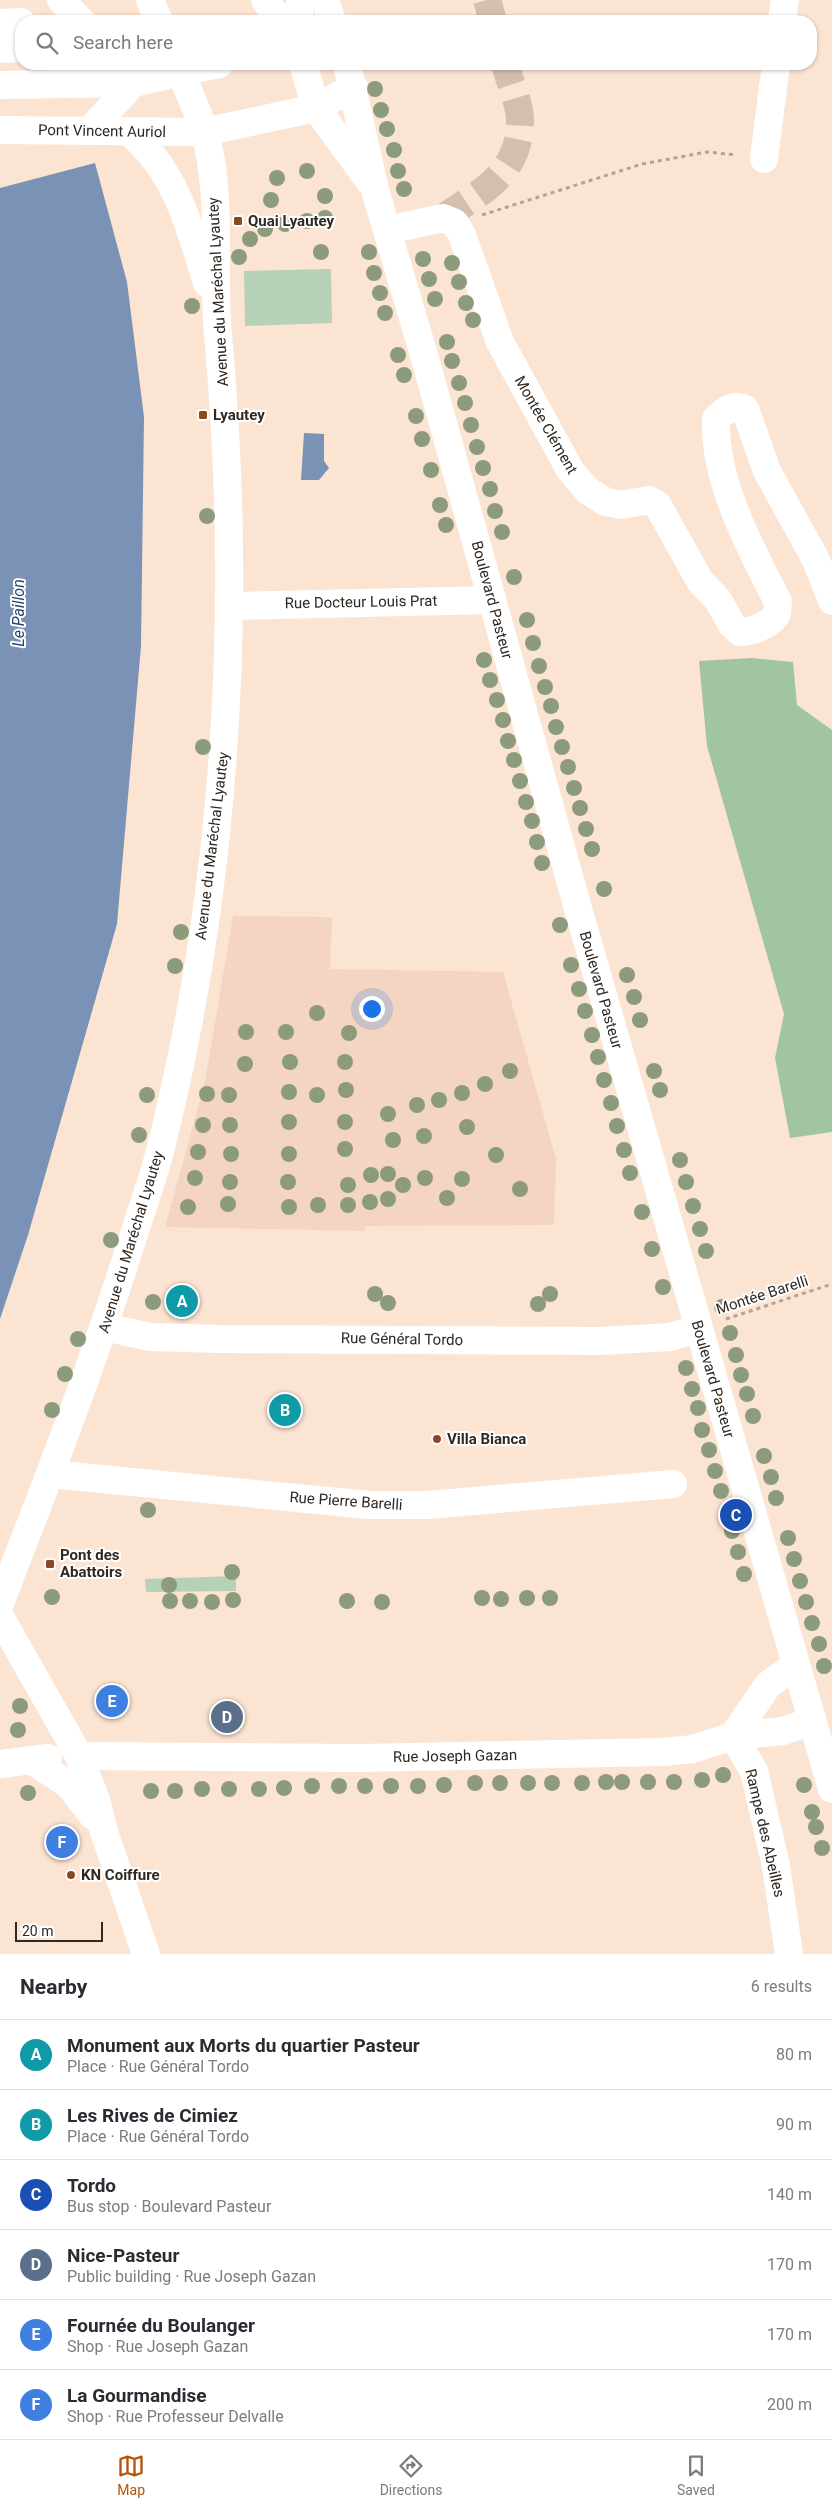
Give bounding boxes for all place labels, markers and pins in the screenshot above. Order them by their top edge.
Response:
place label: Quai Lyautey [248,212,335,230]
marker: Quai Lyautey [232,215,244,227]
place label: Lyautey [213,406,265,424]
marker: Lyautey [197,409,209,421]
pin: A [166,1282,198,1320]
pin: B [269,1391,301,1429]
place label: Villa Bianca [447,1430,526,1448]
marker: Villa Bianca [431,1433,443,1445]
pin: C [720,1496,752,1534]
place label: Pont des Abattoirs [60,1546,122,1581]
marker: Pont des Abattoirs [44,1558,56,1570]
pin: E [96,1682,128,1720]
pin: D [211,1698,243,1736]
pin: F [46,1823,78,1861]
place label: KN Coiffure [81,1866,160,1884]
marker: KN Coiffure [65,1869,77,1881]

